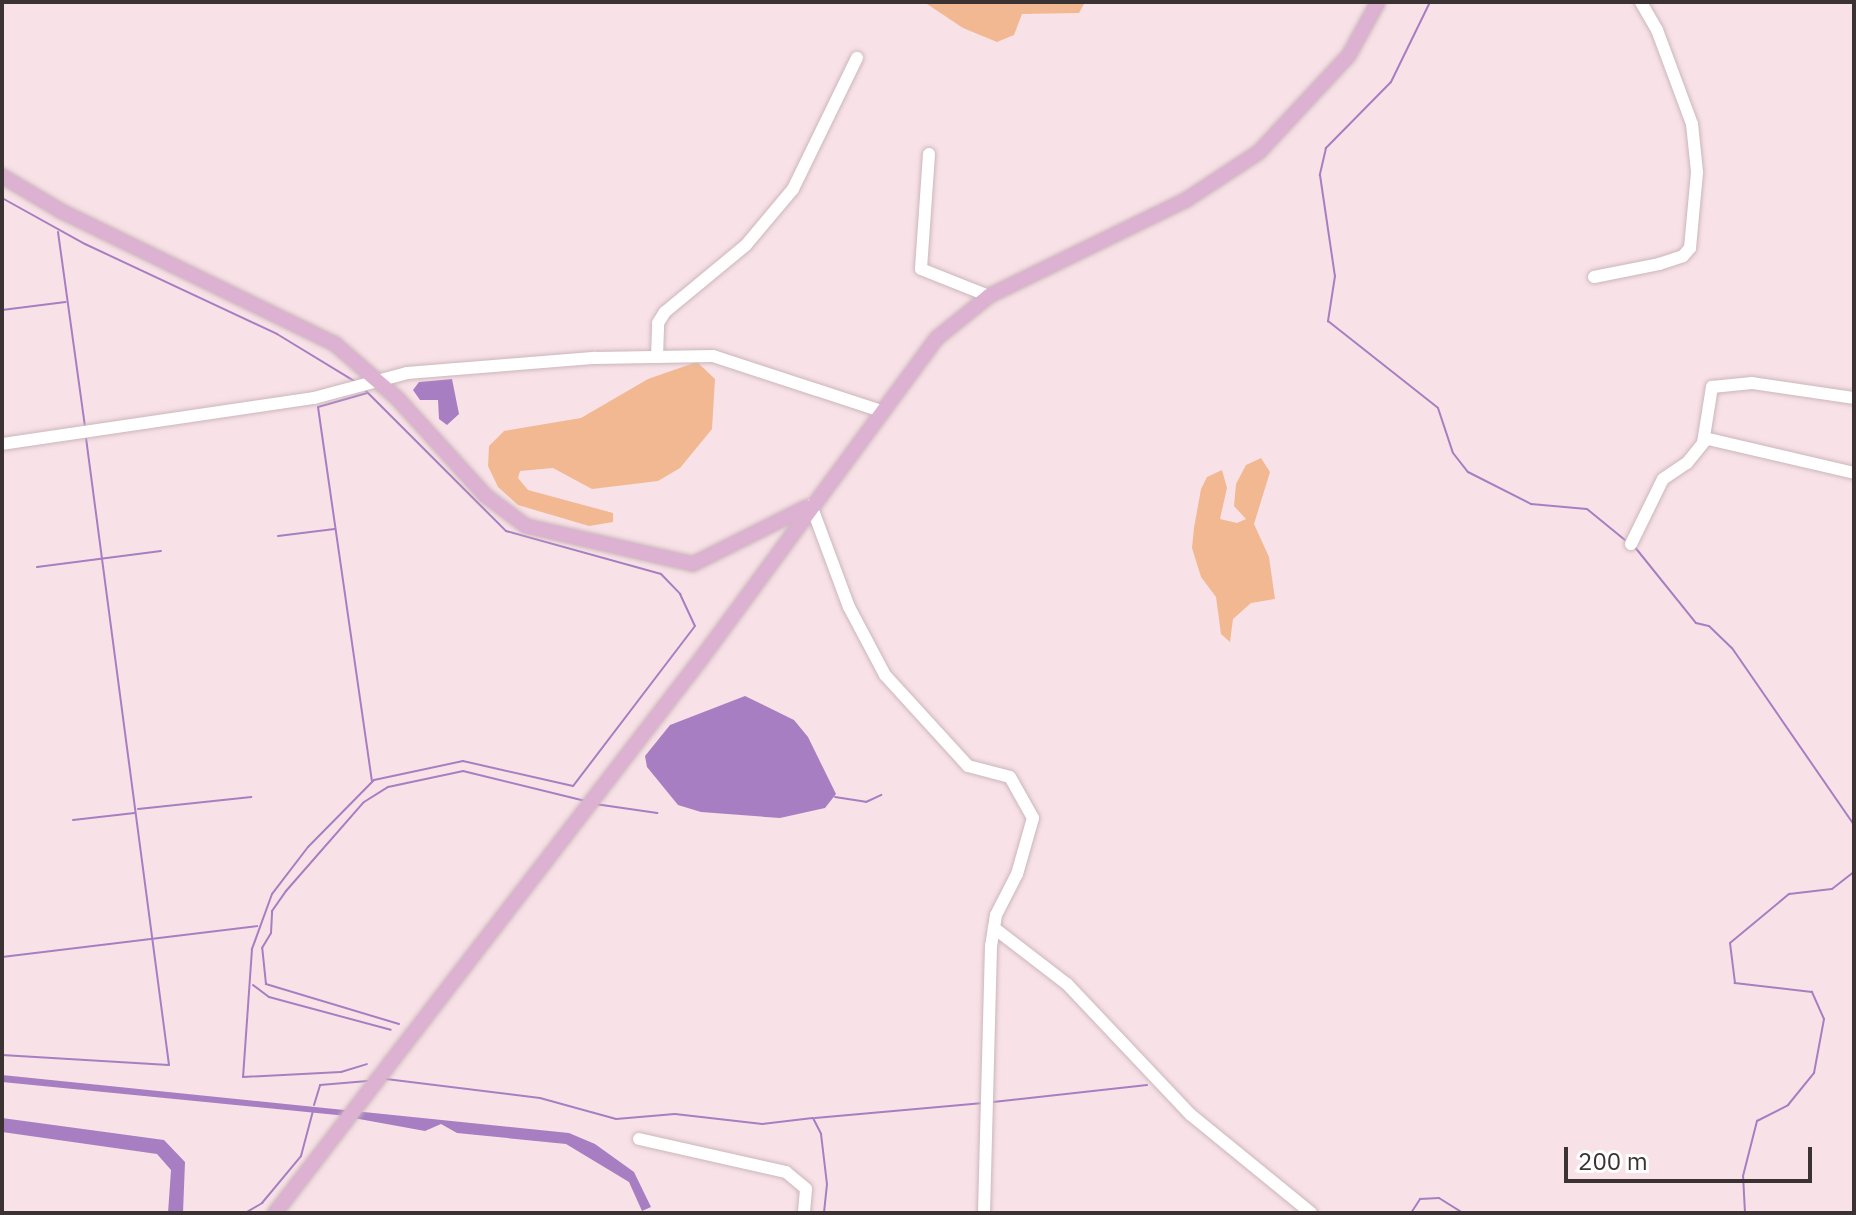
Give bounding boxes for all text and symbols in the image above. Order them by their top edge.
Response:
scale bar [1568,1131,1816,1181]
text: 200 m [1578,1145,1648,1177]

